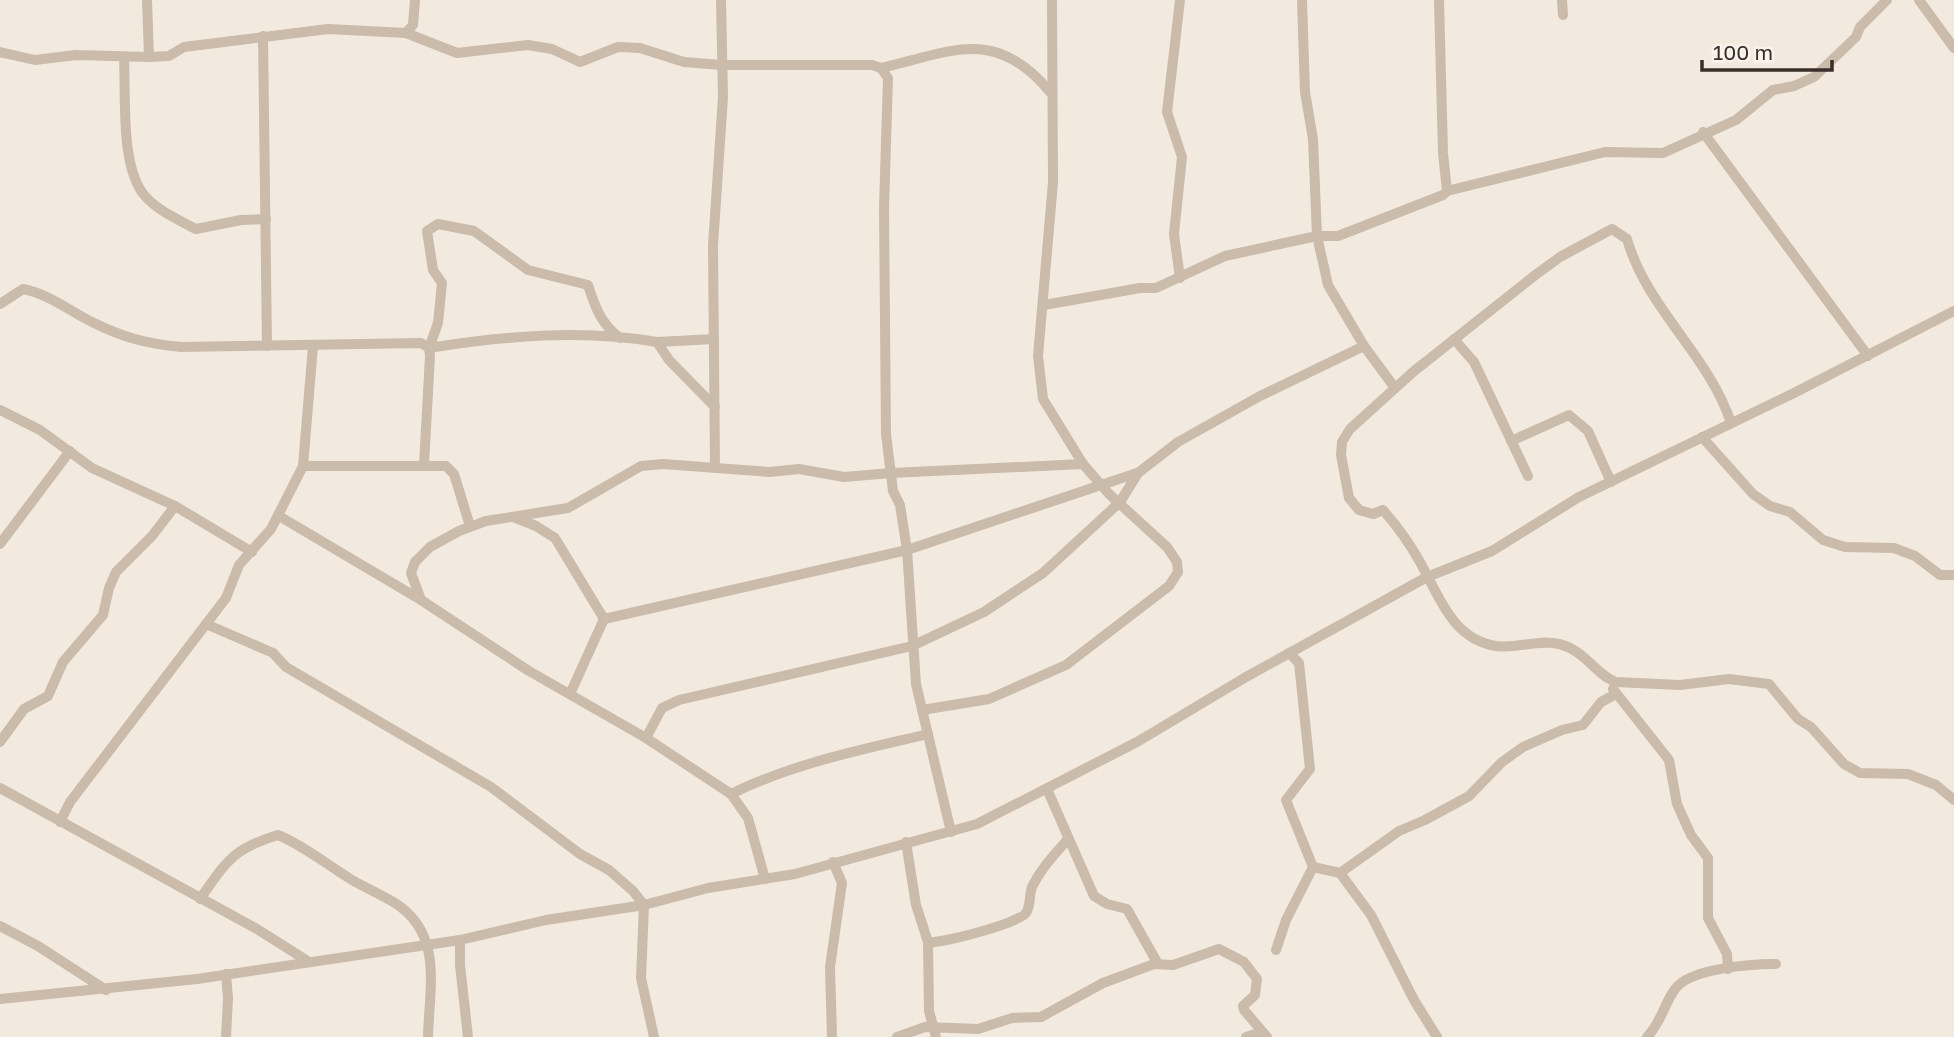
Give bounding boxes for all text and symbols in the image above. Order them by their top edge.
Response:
scale bar [1702,28,1832,72]
text: 100 m [1713,39,1773,65]

